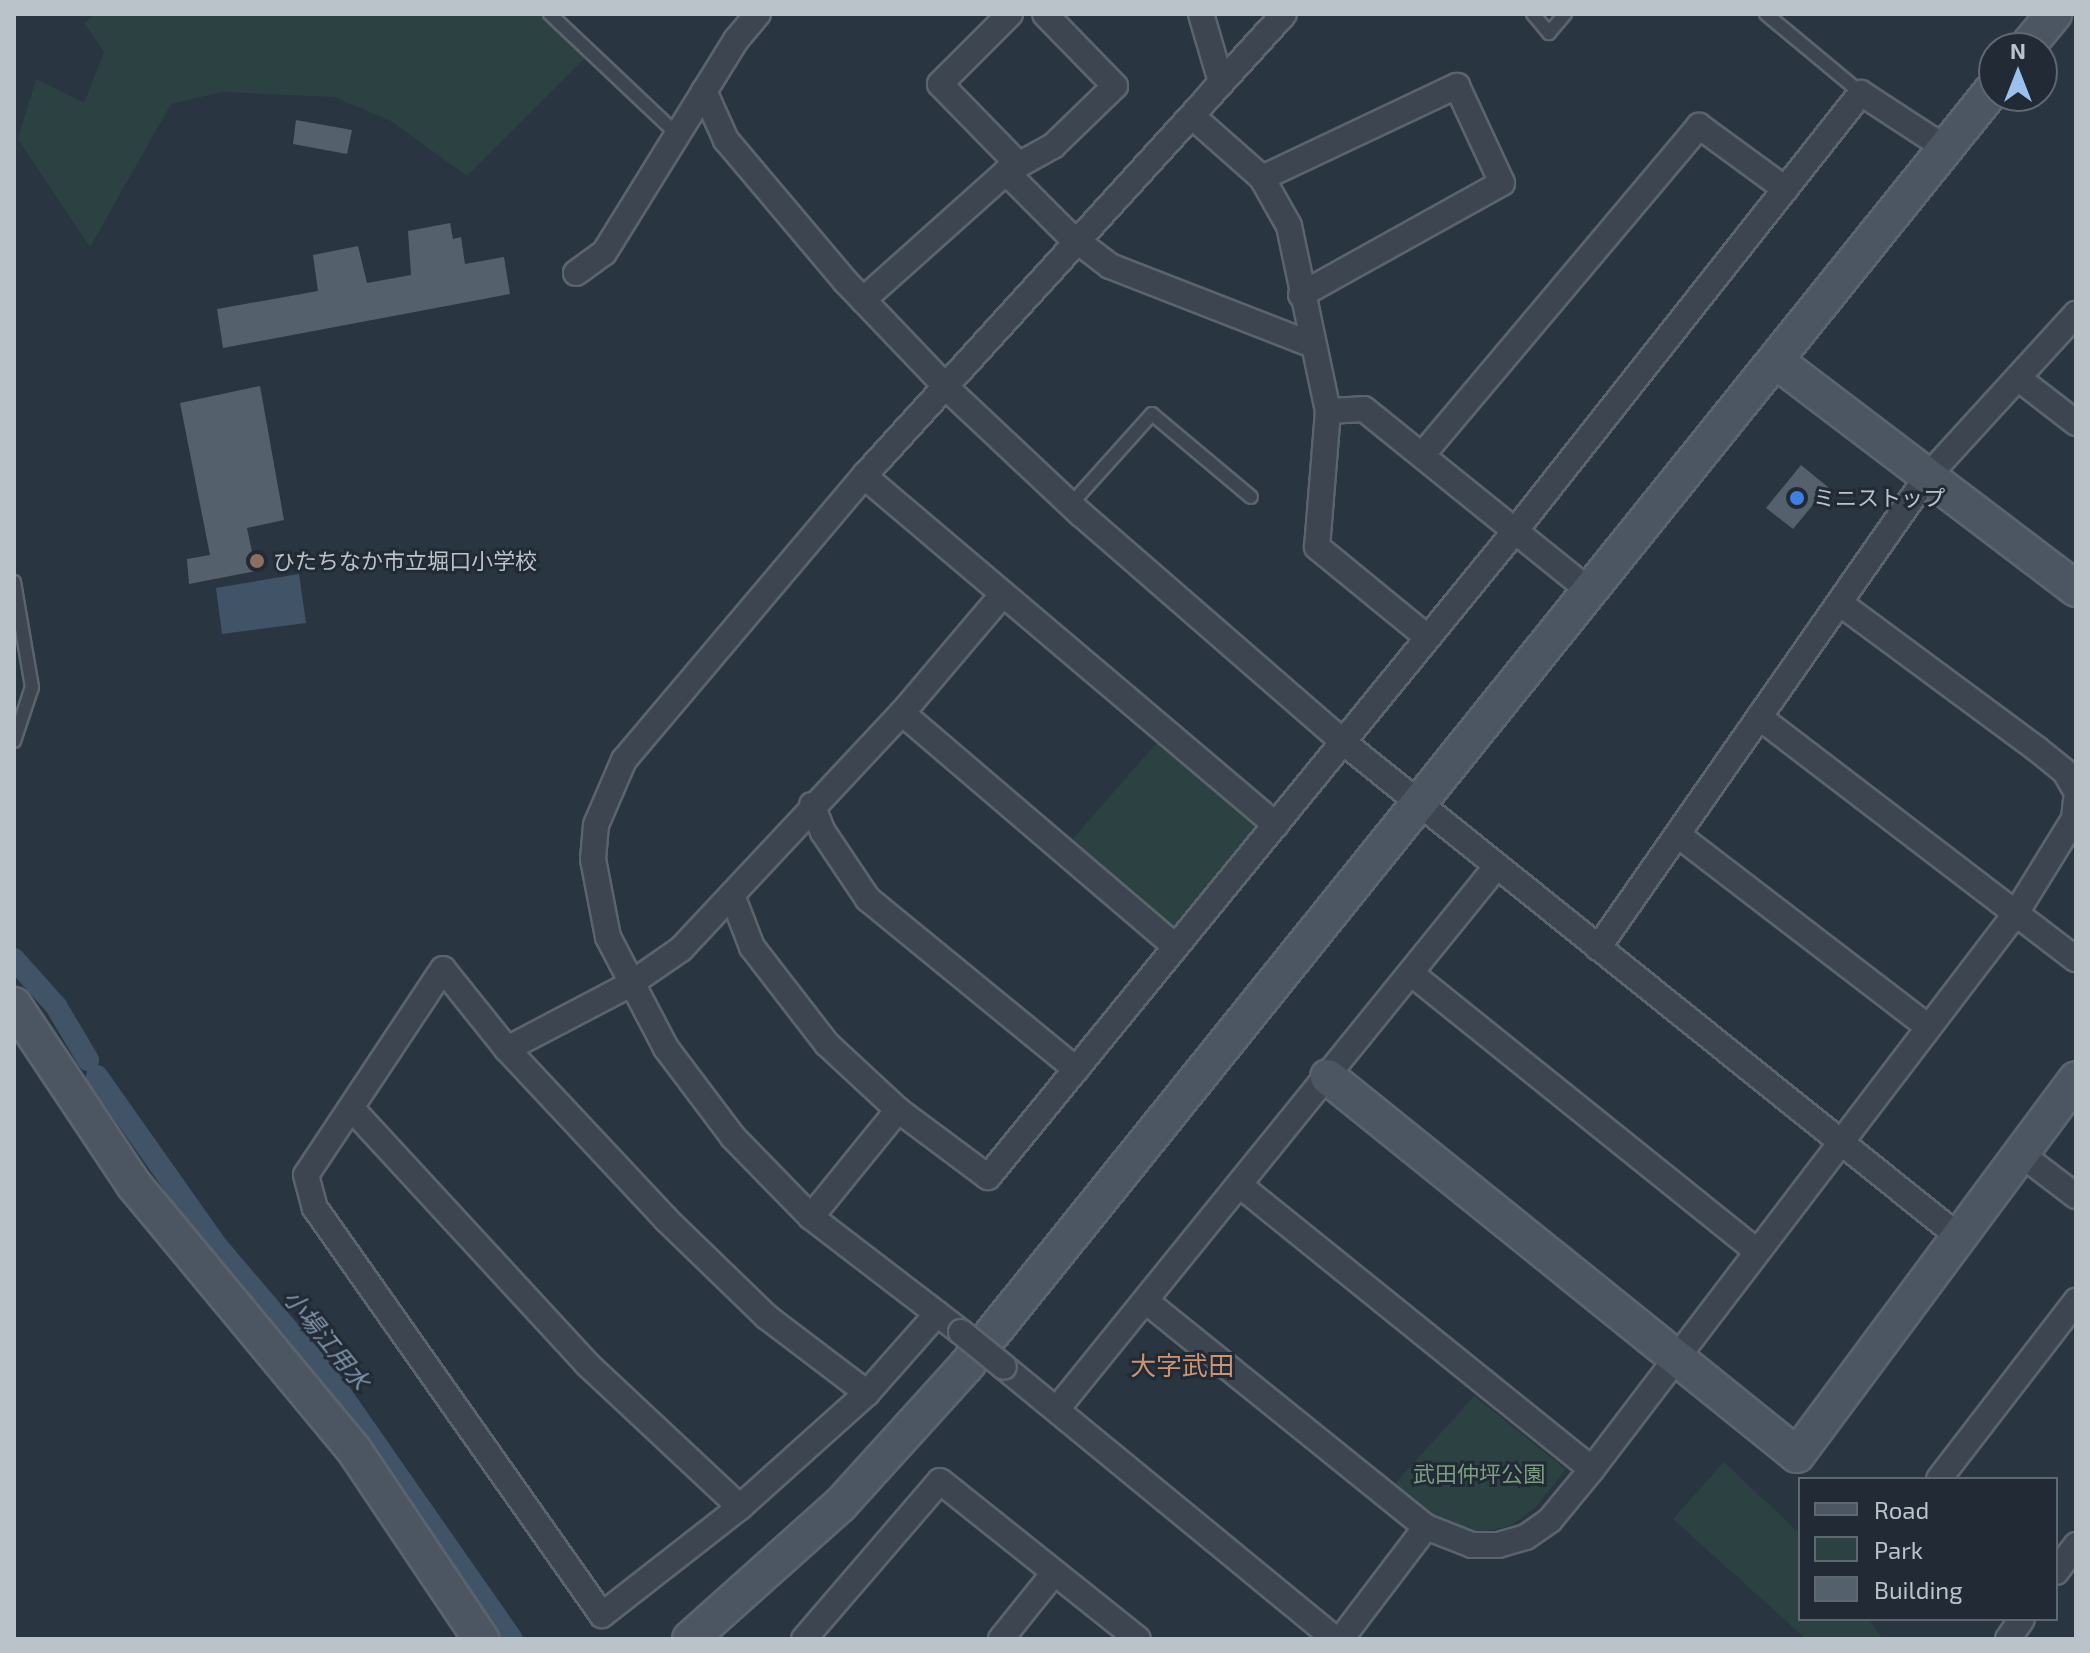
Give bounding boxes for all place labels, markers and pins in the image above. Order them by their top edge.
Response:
place label: ミニストップ [1813,485,1945,511]
marker: ミニストップ [1788,489,1806,507]
place label: ひたちなか市立堀口小学校 [273,548,537,574]
marker: ひたちなか市立堀口小学校 [248,552,266,570]

